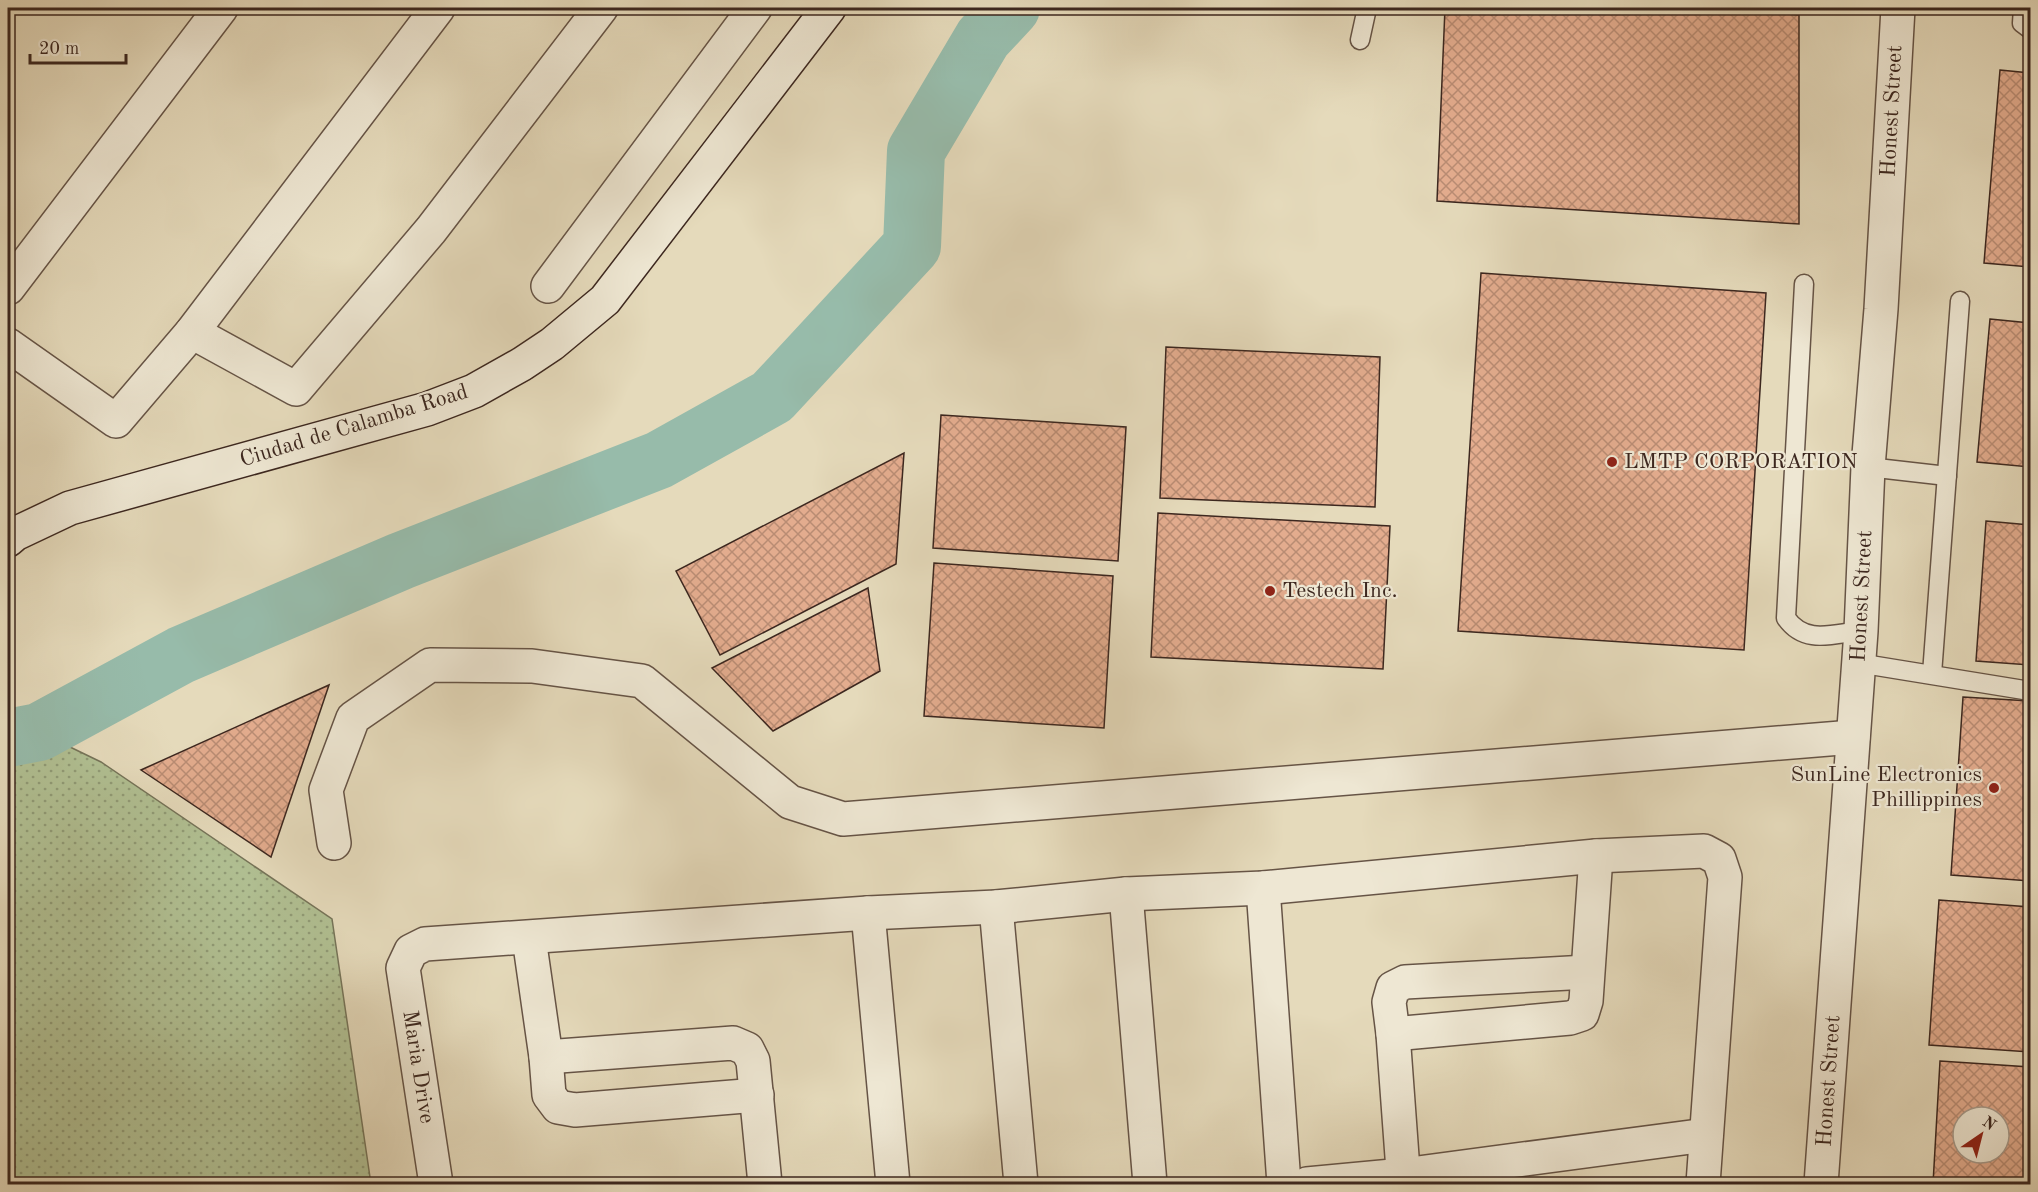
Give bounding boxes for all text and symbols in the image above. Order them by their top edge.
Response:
scale bar [30,27,126,65]
text: 20 m [39,40,79,58]
street label: Honest Street [1878,45,1906,177]
street label: Ciudad de Calamba Road [237,381,471,471]
place label: LMTP CORPORATION [1624,451,1858,473]
marker: LMTP CORPORATION [1605,455,1619,469]
street label: Honest Street [1848,530,1876,662]
place label: Testech Inc. [1282,580,1398,602]
marker: Testech Inc. [1263,584,1277,598]
place label: SunLine Electronics Phillippines [1790,764,1982,811]
marker: SunLine Electronics Phillippines [1987,781,2001,795]
street label: Maria Drive [398,1009,438,1125]
street label: Honest Street [1813,1014,1845,1148]
north arrow [1951,1105,2011,1165]
text: N [1979,1114,1999,1135]

